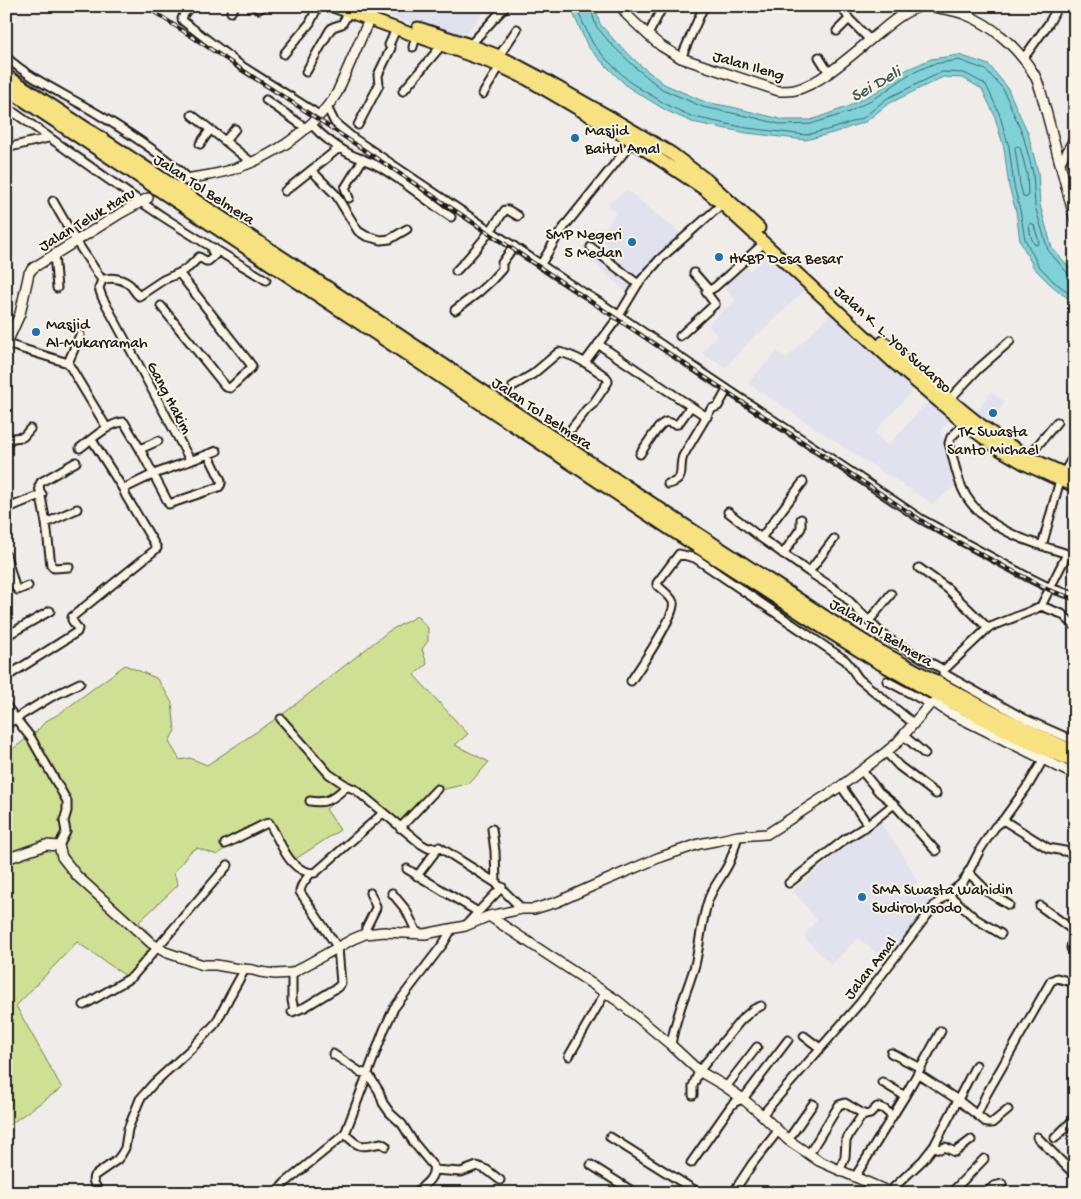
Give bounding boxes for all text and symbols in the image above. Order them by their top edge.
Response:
street label: Jalan Ileng [710,48,786,87]
water label: Sei Deli [847,61,907,108]
place label: Masjid Baitul Amal [584,123,660,160]
marker: Masjid Baitul Amal [569,132,581,144]
street label: Jalan Tol Belmera [149,151,258,231]
street label: Jalan Teluk Haru [36,185,140,257]
place label: SMP Negeri 5 Medan [546,227,622,264]
marker: SMP Negeri 5 Medan [626,236,638,248]
marker: HKBP Desa Besar [713,251,725,263]
place label: HKBP Desa Besar [729,251,843,270]
street label: Jalan K. L. Yos Sudarso [829,283,954,398]
place label: Masjid Al-Mukarramah [46,317,148,354]
marker: Masjid Al-Mukarramah [30,326,42,338]
street label: Gang Hakim [141,359,195,439]
street label: Jalan Tol Belmera [487,374,596,456]
marker: TK Swasta Santo Michael [987,407,999,419]
place label: TK Swasta Santo Michael [947,424,1039,461]
street label: Jalan Tol Belmera [825,596,936,673]
place label: SMA Swasta Wahidin Sudirohusodo [872,882,1013,919]
marker: SMA Swasta Wahidin Sudirohusodo [856,891,868,903]
street label: Jalan Amal [841,934,902,1004]

